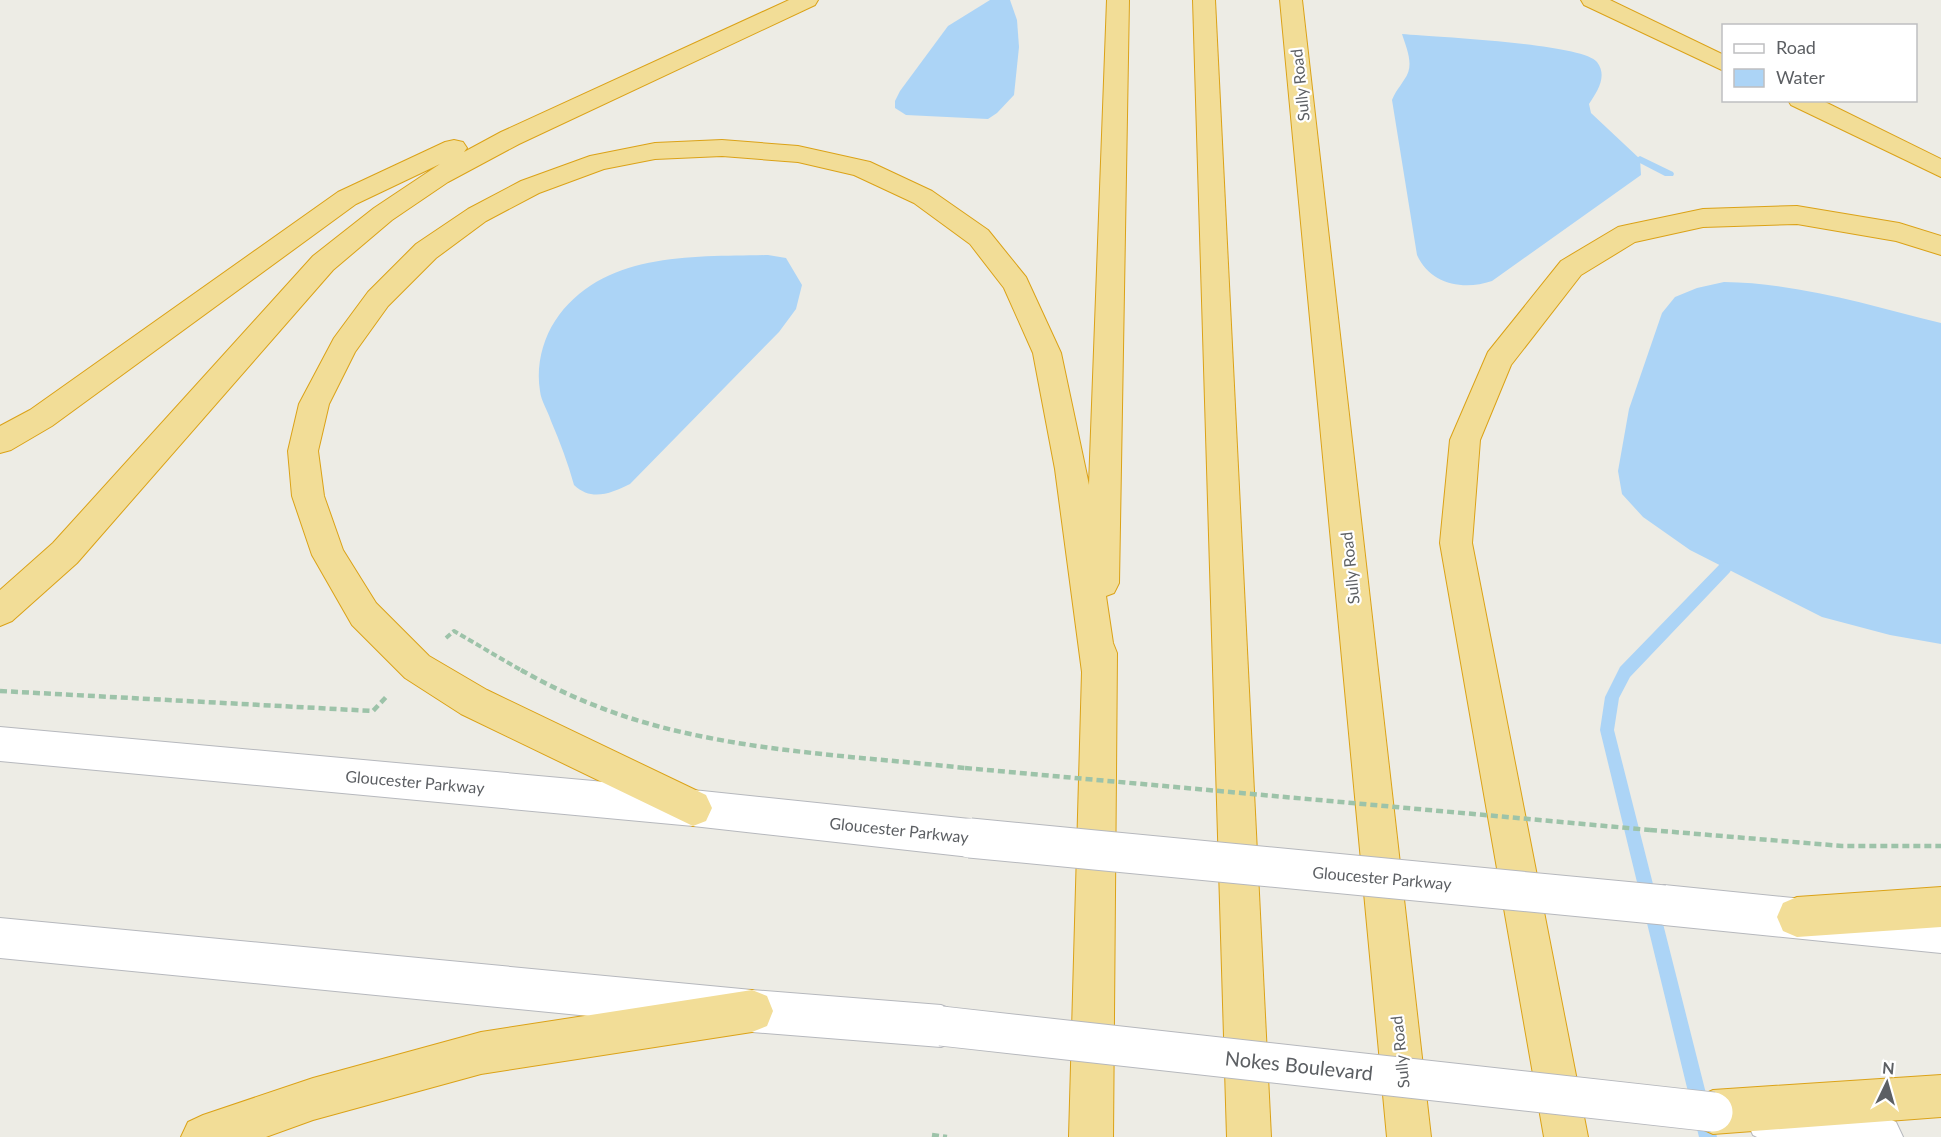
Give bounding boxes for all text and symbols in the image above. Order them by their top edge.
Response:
legend [1722,24,1917,102]
text: Road [1776,36,1816,58]
street label: Sully Road [1286,48,1313,122]
text: Water [1776,66,1825,88]
street label: Sully Road [1336,531,1363,605]
street label: Gloucester Parkway [345,766,486,797]
street label: Gloucester Parkway [829,813,970,846]
street label: Gloucester Parkway [1312,862,1453,893]
street label: Sully Road [1386,1015,1413,1089]
street label: Nokes Boulevard [1224,1045,1374,1085]
north arrow [1857,1053,1917,1113]
text: N [1881,1058,1895,1078]

